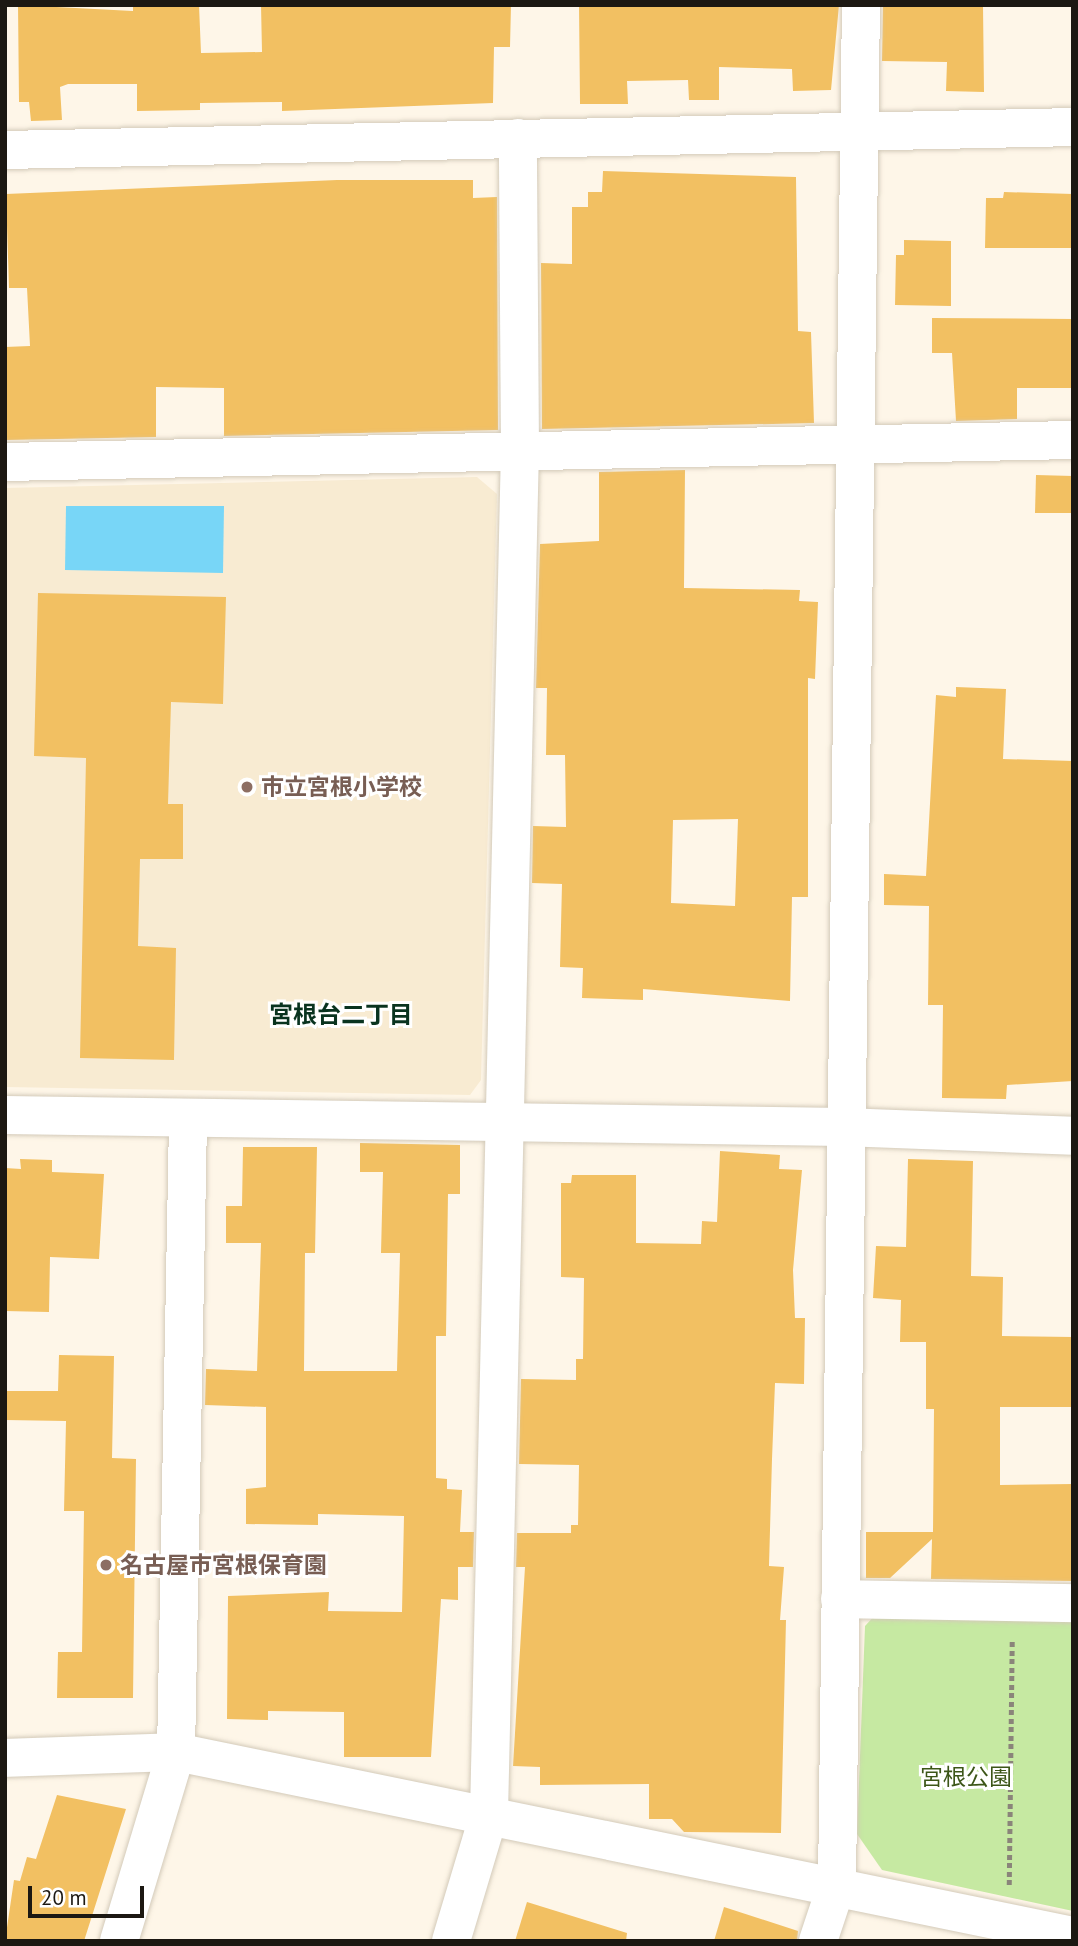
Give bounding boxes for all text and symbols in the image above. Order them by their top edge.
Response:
place label: 市立宮根小学校 [261,773,422,801]
marker: 市立宮根小学校 [239,779,255,795]
district label: 宮根台二丁目 [269,1001,413,1029]
place label: 名古屋市宮根保育園 [120,1551,327,1579]
marker: 名古屋市宮根保育園 [98,1557,114,1573]
park label: 宮根公園 [920,1763,1012,1791]
scale bar [32,1872,147,1916]
text: 20 m [41,1884,87,1911]

